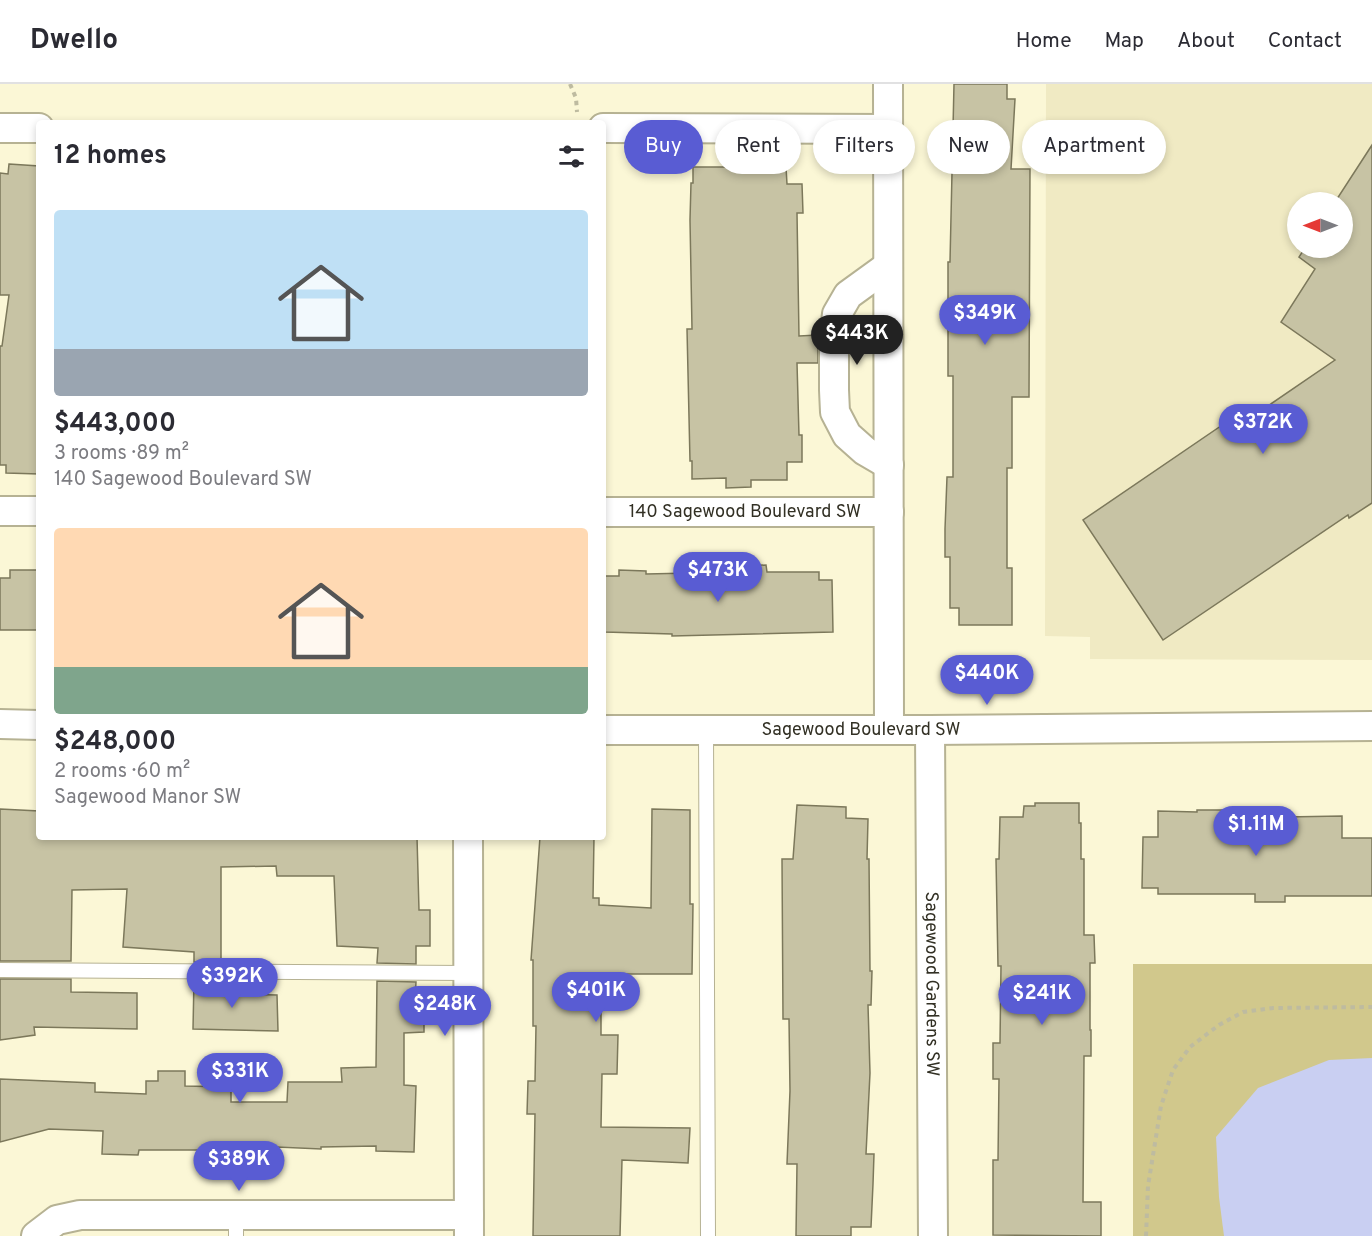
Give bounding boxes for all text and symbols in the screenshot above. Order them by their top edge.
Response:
text: Dwello [30,23,118,59]
text: Home [1016,28,1072,55]
text: Map [1105,28,1144,55]
text: About [1177,28,1235,55]
text: Contact [1268,28,1342,55]
chip: Buy [624,120,703,174]
chip: Rent [715,120,801,174]
chip: Filters [813,120,915,174]
chip: New [927,120,1010,174]
chip: Apartment [1022,120,1166,174]
text: 12 homes [54,140,167,173]
icon: filters [555,140,588,173]
north arrow [1287,192,1353,258]
map controls [1287,192,1353,258]
icon: home [267,249,375,357]
pin: $349K [943,295,1027,346]
text: $349K [953,301,1017,327]
pin: $443K [815,315,899,366]
text: $443K [825,321,889,347]
pin: $372K [1221,404,1305,455]
text: $443,000 [54,408,176,441]
text: $372K [1233,410,1293,436]
text: 3 rooms · 89 m² [54,441,189,467]
text: 140 Sagewood Boulevard SW [54,467,312,493]
street label: 140 Sagewood Boulevard SW [629,501,861,524]
pin: $473K [676,552,760,603]
text: $473K [687,558,749,584]
icon: home [267,567,375,675]
pin: $440K [945,655,1029,706]
text: $440K [954,661,1020,687]
street label: Sagewood Boulevard SW [761,718,961,742]
text: $248,000 [54,726,176,759]
text: 2 rooms · 60 m² [54,759,190,785]
text: Sagewood Manor SW [54,785,241,811]
pin: $1.11M [1207,806,1305,857]
text: $1.11M [1227,812,1285,838]
street label: Sagewood Gardens SW [919,891,944,1077]
pin: $392K [190,958,274,1009]
text: $392K [201,964,263,990]
pin: $401K [554,972,638,1023]
pin: $241K [1000,975,1084,1026]
text: $401K [566,978,626,1004]
text: $241K [1012,981,1072,1007]
pin: $248K [403,986,487,1037]
text: $248K [413,992,477,1018]
pin: $331K [198,1053,282,1104]
text: $331K [211,1059,269,1085]
pin: $389K [197,1141,281,1192]
text: $389K [207,1147,271,1173]

